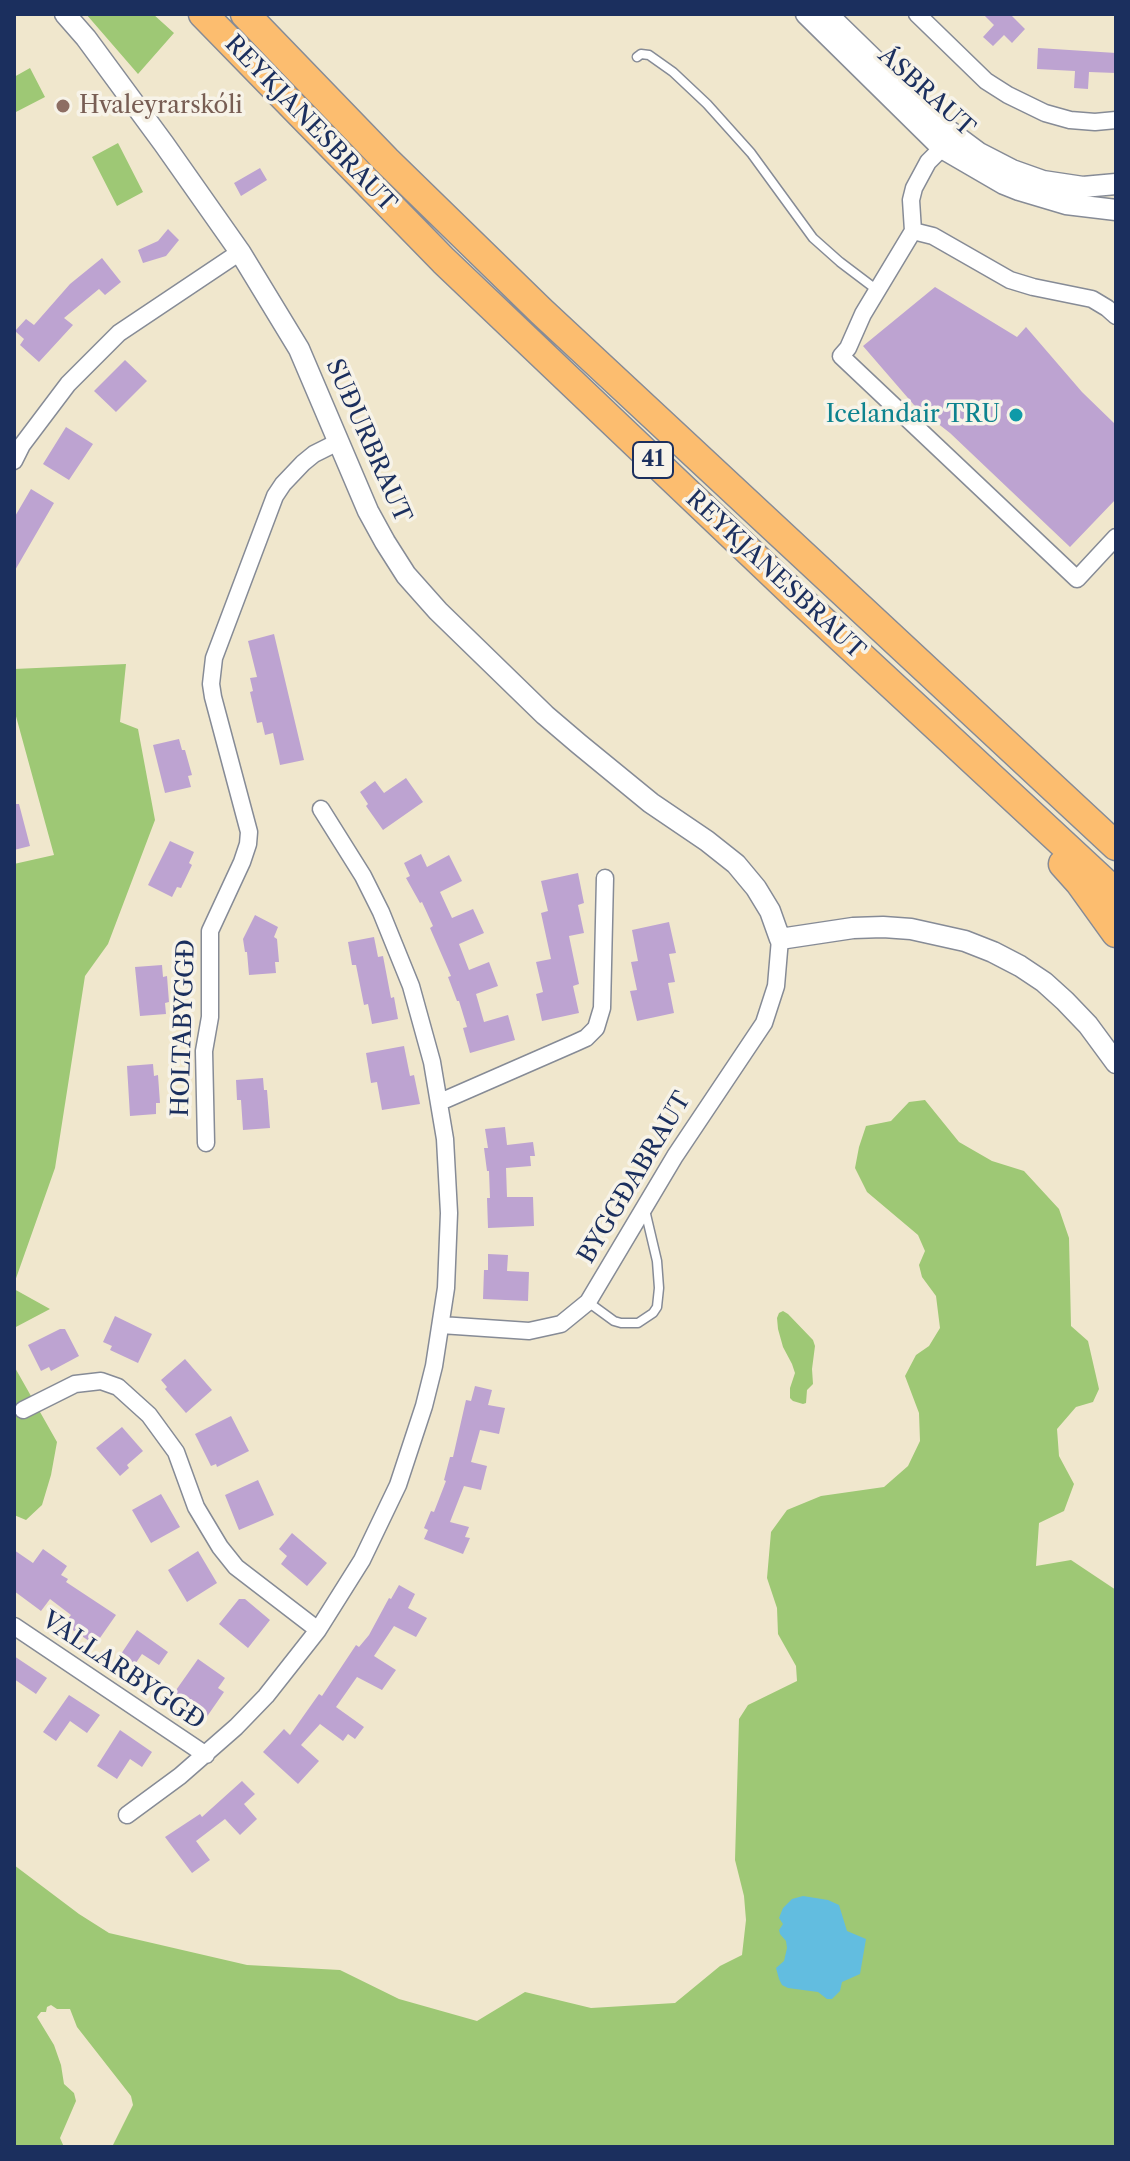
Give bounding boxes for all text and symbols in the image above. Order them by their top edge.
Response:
street label: REYKJANESBRAUT [218,30,402,218]
street label: ÁSBRAUT [872,41,980,143]
place label: Hvaleyrarskóli [79,92,243,120]
marker: Hvaleyrarskóli [54,97,72,115]
street label: SUÐURBRAUT [319,355,417,527]
place label: Icelandair TRU [826,401,1000,429]
marker: Icelandair TRU [1007,406,1025,424]
road number: 41 [633,442,673,478]
street label: REYKJANESBRAUT [679,485,871,665]
street label: HOLTABYGGÐ [167,939,201,1117]
street label: BYGGÐABRAUT [572,1087,698,1269]
street label: VALLARBYGGÐ [36,1606,210,1736]

